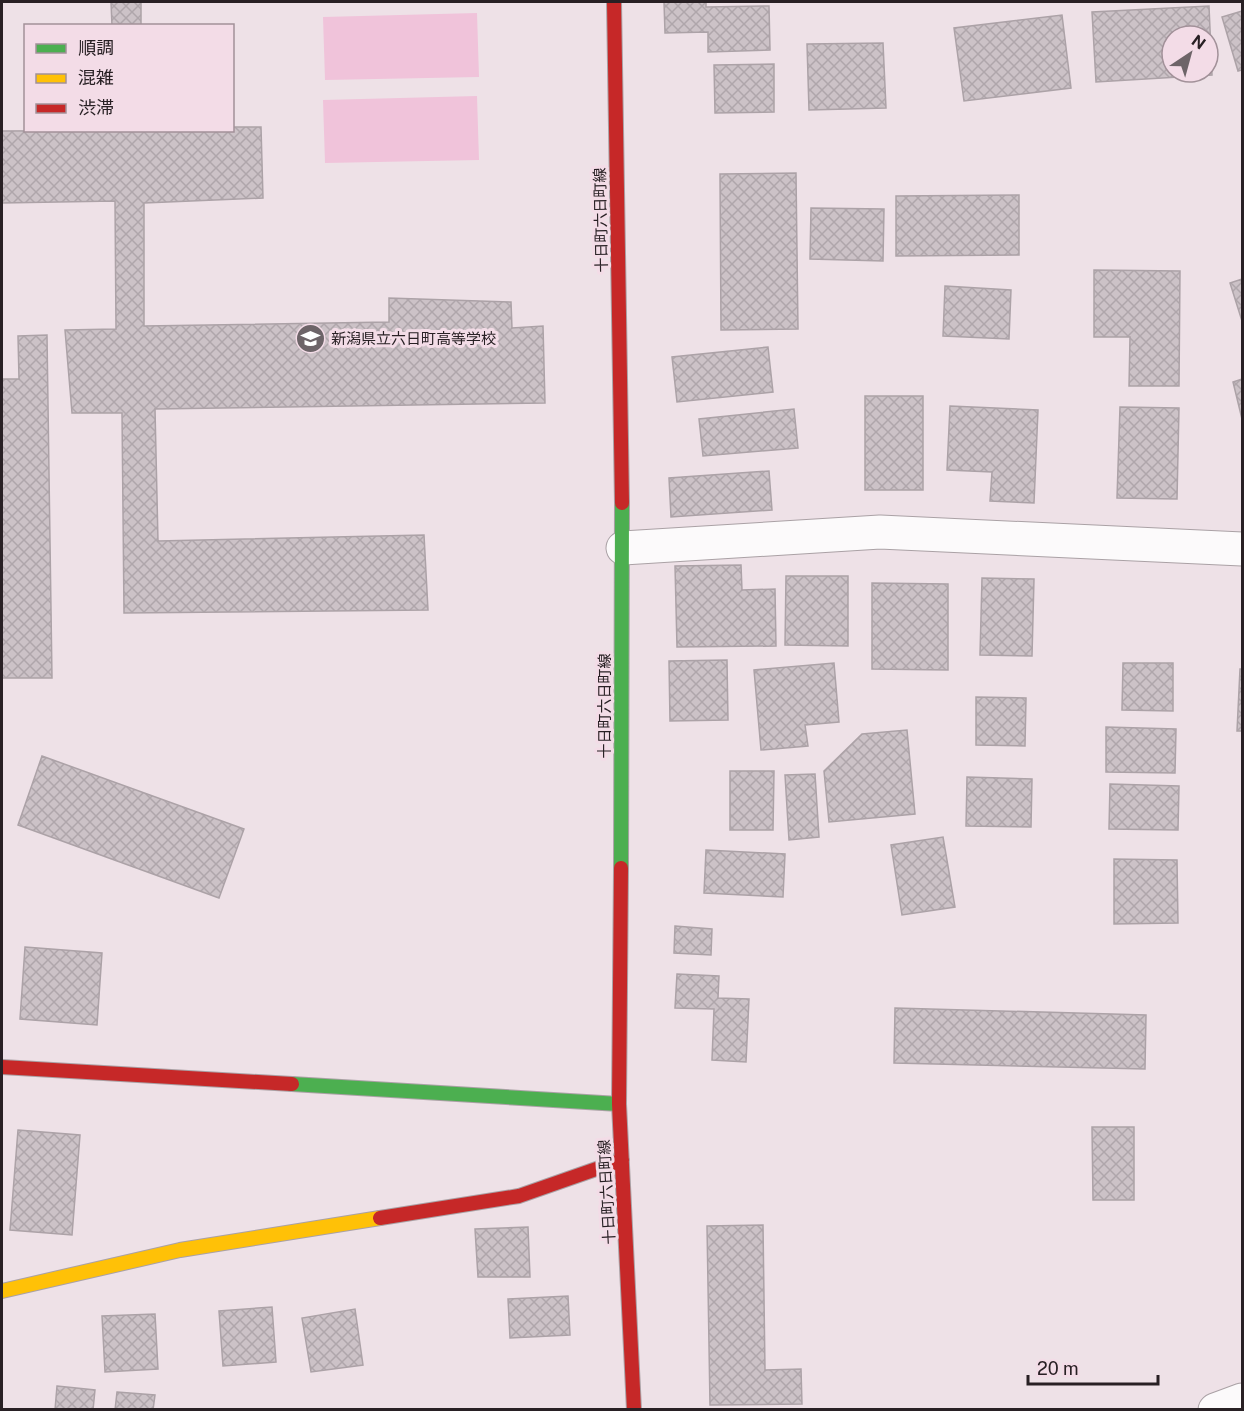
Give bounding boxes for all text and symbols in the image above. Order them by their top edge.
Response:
legend [24,24,234,132]
north arrow [1160,24,1220,84]
text: N [1188,31,1209,54]
text: 順調 [78,37,114,58]
text: 混雑 [78,67,114,88]
text: 渋滞 [78,97,114,118]
street label: 十日町六日町線 [591,167,610,273]
school or university icon: 新潟県立六日町高等学校 [294,323,326,355]
place label: 新潟県立六日町高等学校 [331,330,496,347]
street label: 十日町六日町線 [596,653,613,759]
street label: 十日町六日町線 [595,1139,618,1245]
scale bar [1028,1348,1158,1386]
text: 20 m [1037,1358,1079,1379]

